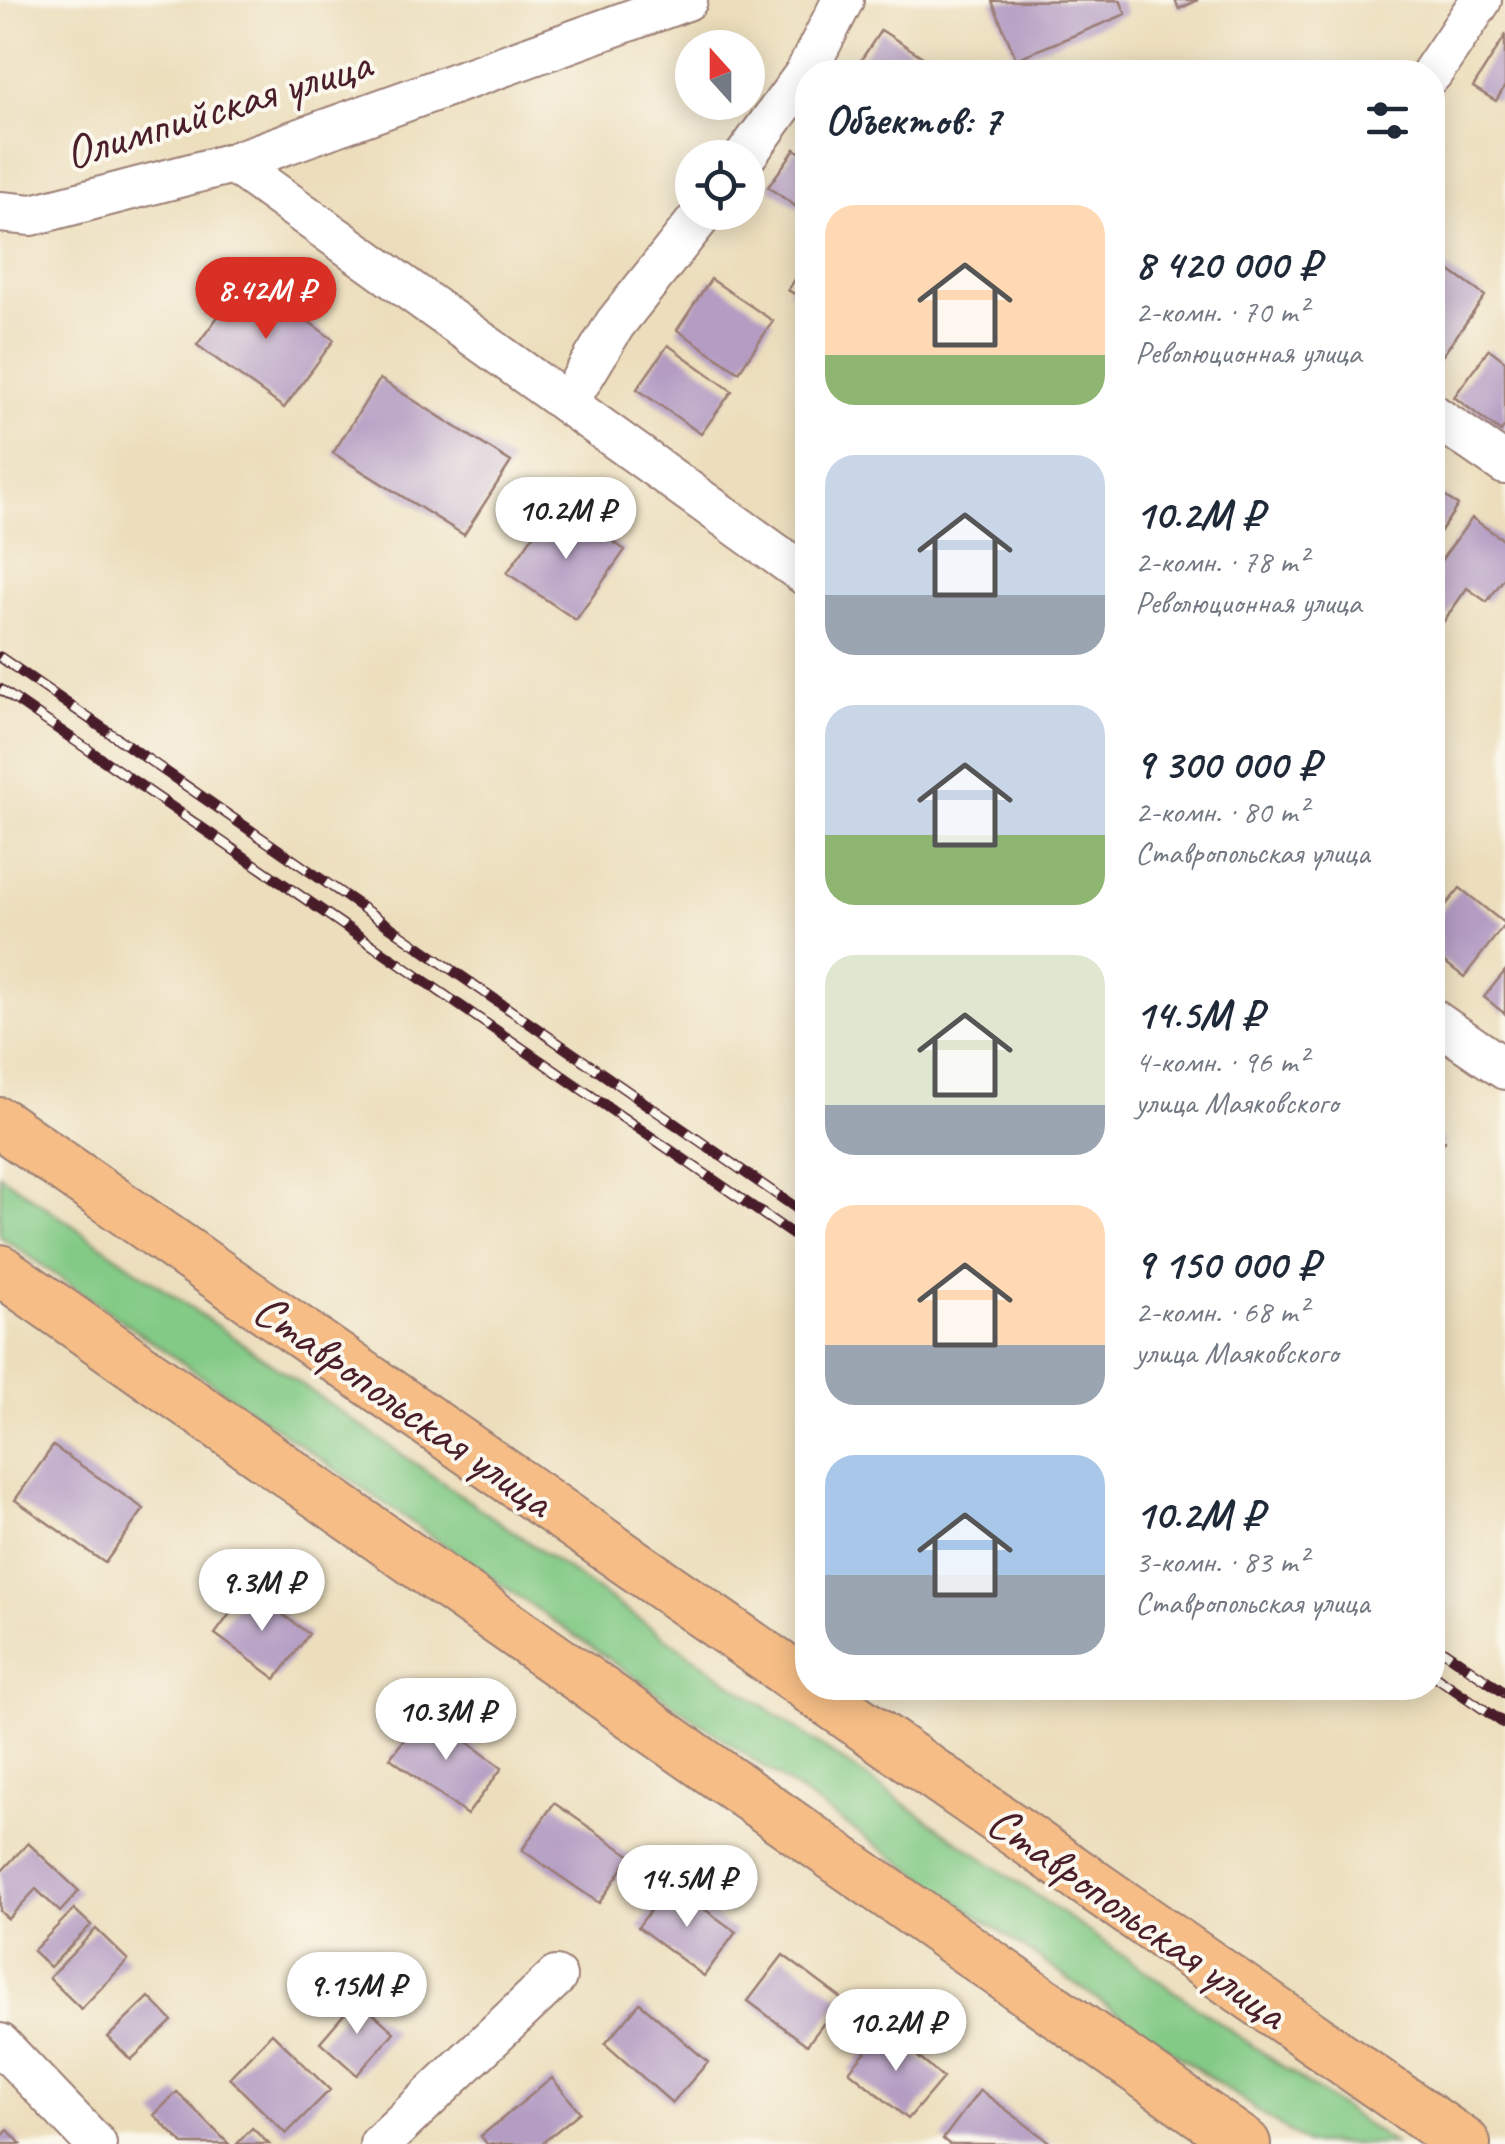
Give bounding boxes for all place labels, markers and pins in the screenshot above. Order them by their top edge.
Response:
pin: 8.42M ₽ [174,257,358,342]
pin: 10.2M ₽ [474,477,658,562]
pin: 9.3M ₽ [181,1549,343,1634]
pin: 10.3M ₽ [354,1678,538,1763]
pin: 14.5M ₽ [595,1845,779,1930]
pin: 9.15M ₽ [265,1952,449,2037]
pin: 10.2M ₽ [804,1989,988,2074]

